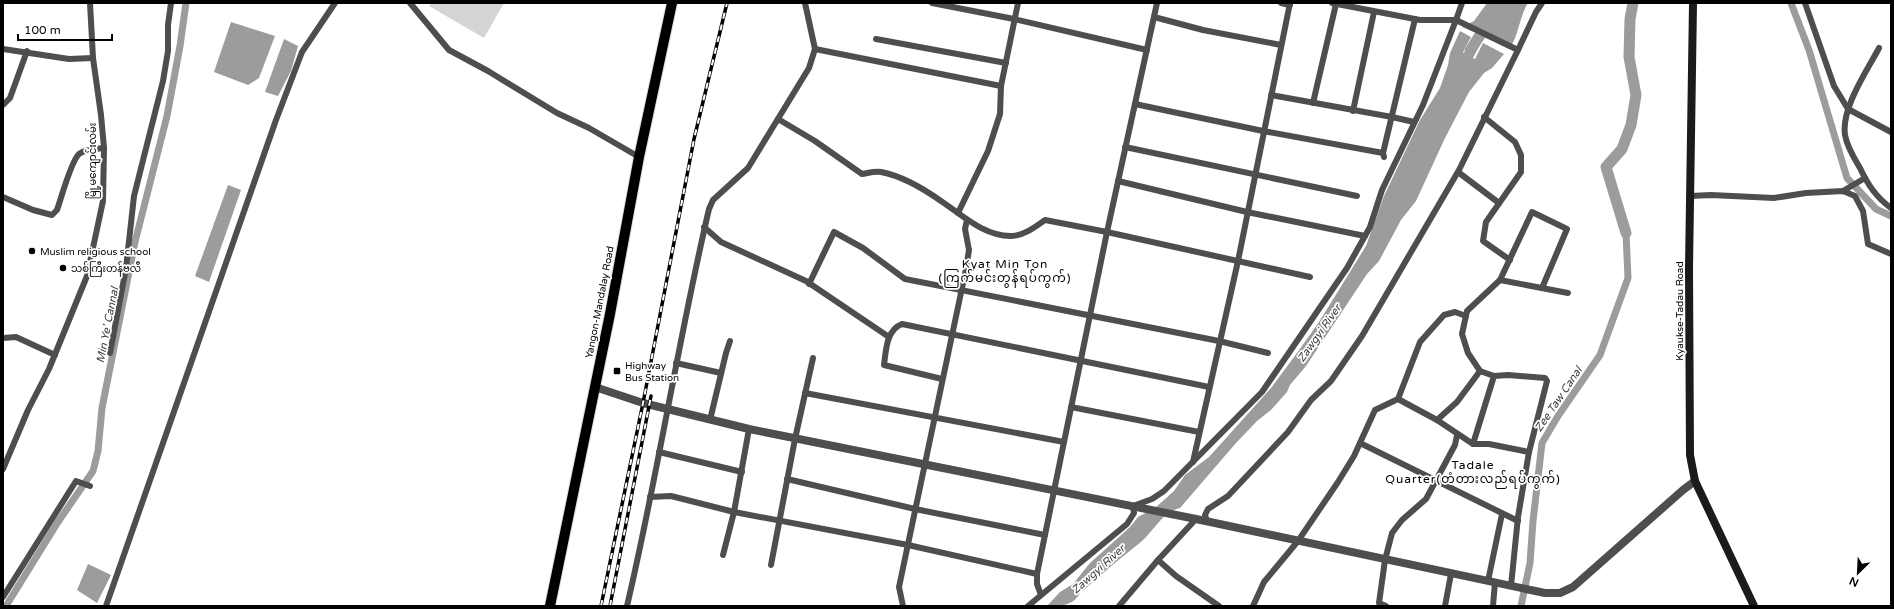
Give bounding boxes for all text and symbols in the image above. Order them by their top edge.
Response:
scale bar [18,16,112,42]
text: 100 m [24,23,61,37]
street label: မြို့မကျောင်းလမ်း [85,123,101,199]
street label: Yangon-Mandalay Road [583,245,617,359]
marker: Muslim religious school [27,246,37,256]
place label: Muslim religious school [40,246,151,258]
district label: Kyat Min Ton (ကြက်မင်းတွန်ရပ်ကွက်) [939,257,1071,288]
place label: သစ်ကြီးတန်ဗလီ [71,261,141,277]
street label: Kyaukse-Tadau Road [1674,261,1686,361]
marker: သစ်ကြီးတန်ဗလီ [58,263,68,273]
water label: Min Ye' Cannal [94,285,121,364]
water label: Zawgyi River [1295,301,1345,364]
place label: Highway Bus Station [625,360,679,384]
water label: Zee Taw Canal [1532,363,1586,434]
marker: Highway Bus Station [612,366,622,376]
district label: Tadale Quarter(တံတားလည်ရပ်ကွက်) [1385,458,1561,489]
water label: Zawgyi River [1069,541,1129,597]
north arrow [1838,553,1878,593]
text: N [1847,574,1861,589]

